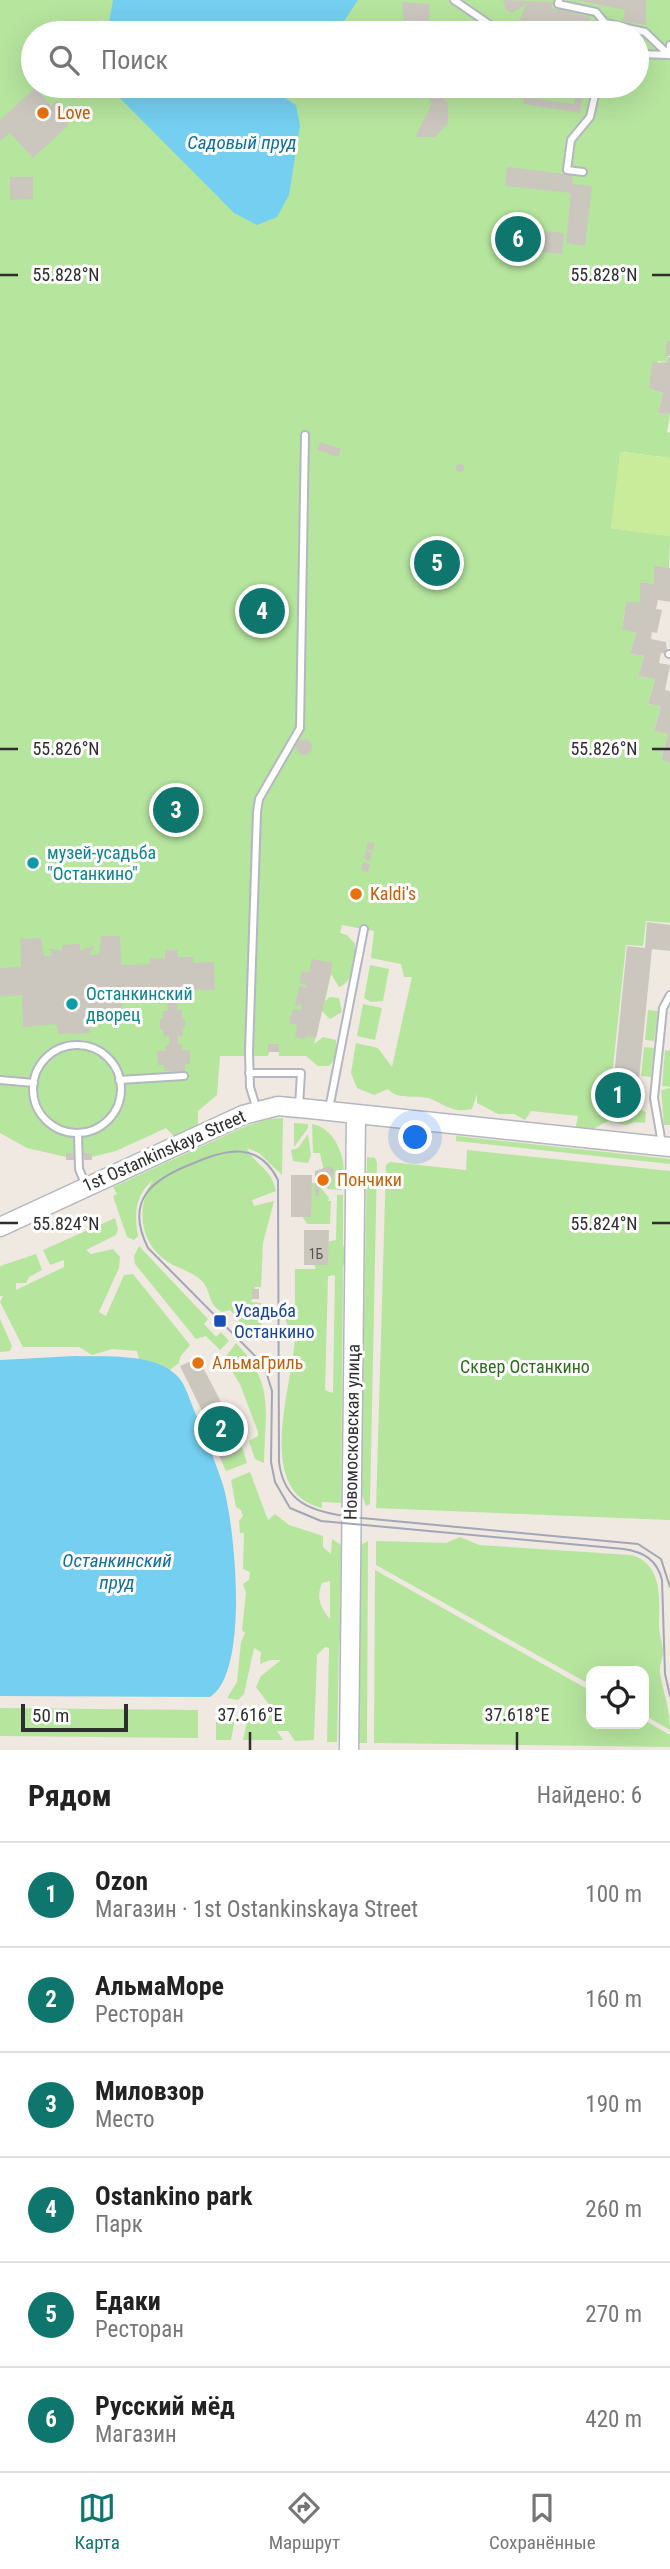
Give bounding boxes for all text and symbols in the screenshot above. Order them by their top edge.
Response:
search box [21,21,649,98]
icon: search [45,41,83,79]
text: Поиск [101,45,168,75]
place label: Love [57,102,91,123]
marker: Love [35,105,51,121]
water label: Садовый пруд [187,131,297,154]
pin: 6 [495,213,541,265]
text: 55.828°N [32,264,100,285]
text: 55.828°N [570,264,638,285]
pin: 5 [414,537,460,589]
pin: 4 [239,585,285,637]
text: 55.826°N [32,738,100,759]
text: 55.826°N [570,738,638,759]
pin: 3 [153,784,199,836]
place label: музей-усадьба "Останкино" [47,842,156,884]
marker: музей-усадьба "Останкино" [25,855,41,871]
place label: Kaldi's [370,883,416,904]
marker: Kaldi's [348,886,364,902]
place label: Останкинский дворец [86,983,193,1025]
marker: Останкинский дворец [64,996,80,1012]
pin: 1 [595,1069,641,1121]
street label: 1st Ostankinskaya Street [79,1105,249,1196]
your location [398,1120,432,1154]
place label: Пончики [337,1169,402,1190]
marker: Пончики [315,1172,331,1188]
text: 55.824°N [32,1213,100,1234]
text: 55.824°N [570,1213,638,1234]
house number: 1Б [309,1246,324,1262]
place label: Усадьба Останкино [234,1300,314,1342]
marker: Усадьба Останкино [212,1313,228,1329]
street label: Новомосковская улица [339,1344,364,1520]
place label: АльмаГриль [212,1352,303,1373]
marker: АльмаГриль [190,1355,206,1371]
park label: Сквер Останкино [460,1356,590,1377]
pin: 2 [198,1403,244,1455]
water label: Останкинский пруд [62,1549,172,1594]
map controls [586,1666,649,1729]
button: locate [586,1666,649,1729]
scale bar [21,1701,128,1733]
text: 50 m [32,1704,69,1727]
text: 37.616°E [218,1704,282,1725]
text: 37.618°E [485,1704,549,1725]
text: Рядом [28,1778,112,1813]
text: Найдено: 6 [537,1782,642,1809]
text: Ozon [95,1866,148,1896]
text: 1 [45,1881,57,1908]
text: 100 m [585,1881,642,1908]
text: Магазин · 1st Ostankinskaya Street [95,1896,418,1923]
text: АльмаМоре [95,1971,224,2001]
text: 2 [45,1986,57,2013]
text: 160 m [585,1986,642,2013]
text: Ресторан [95,2001,184,2028]
text: Миловзор [95,2076,204,2106]
text: 3 [45,2091,57,2118]
text: 190 m [585,2091,642,2118]
text: Место [95,2106,155,2133]
text: Ostankino park [95,2181,252,2211]
text: 4 [45,2196,57,2223]
text: 260 m [585,2196,642,2223]
text: Парк [95,2211,143,2238]
text: Едаки [95,2286,161,2316]
text: 5 [45,2301,57,2328]
text: 270 m [585,2301,642,2328]
text: Ресторан [95,2316,184,2343]
text: Русский мёд [95,2391,235,2421]
text: 6 [45,2406,57,2433]
text: 420 m [585,2406,642,2433]
text: Магазин [95,2421,177,2448]
tab: Карта [74,2489,120,2554]
tab: Маршрут [269,2489,340,2554]
tab: Сохранённые [489,2489,596,2554]

